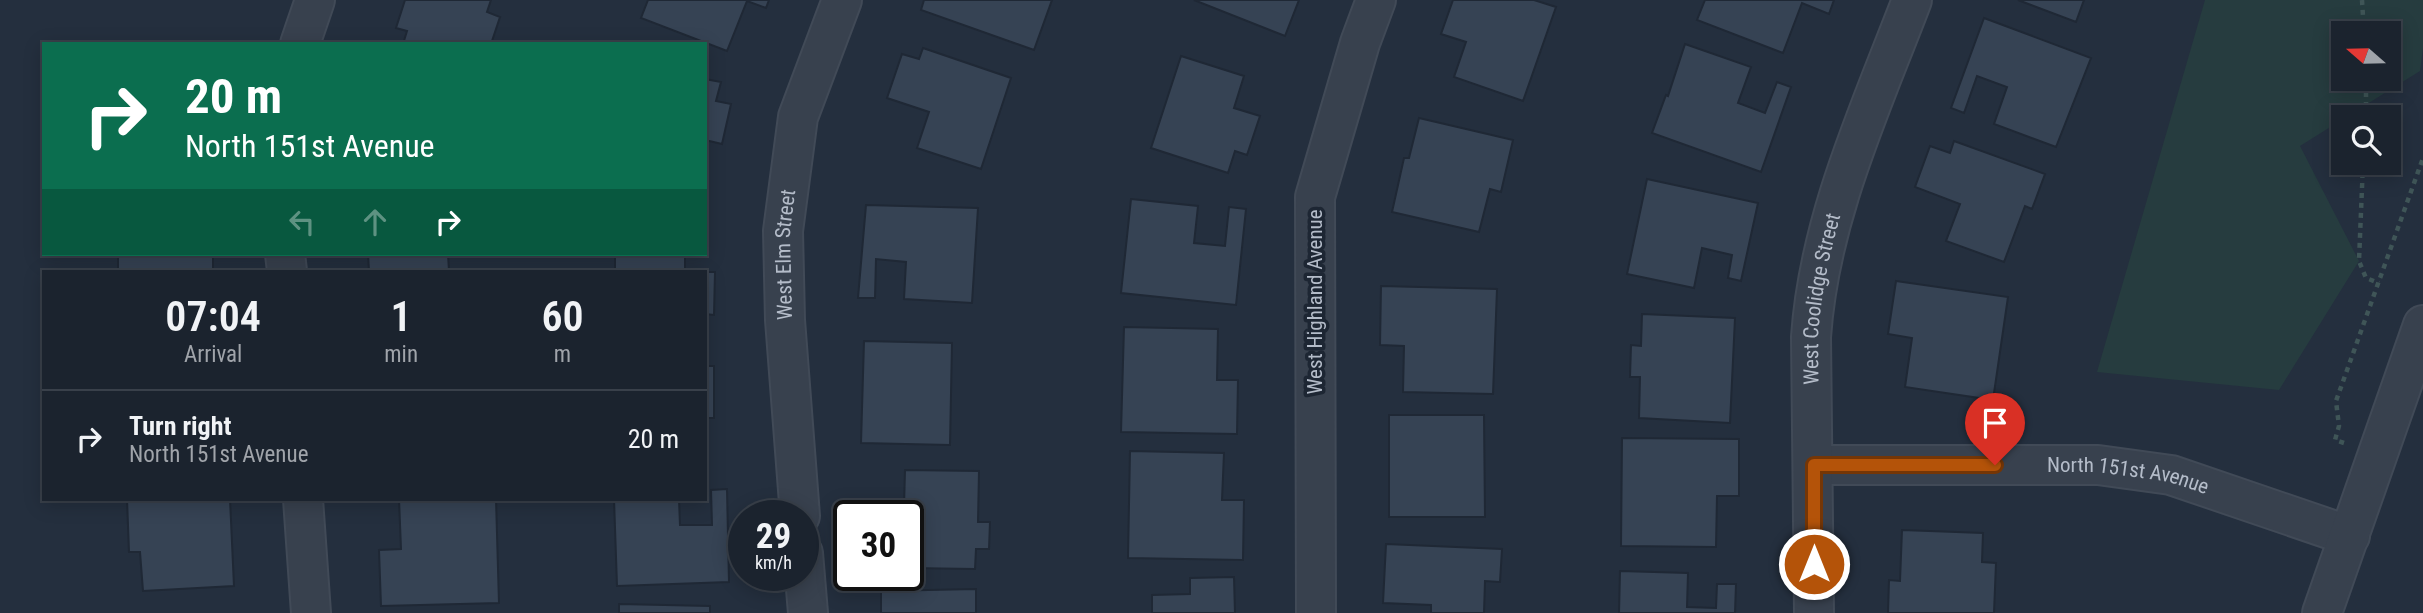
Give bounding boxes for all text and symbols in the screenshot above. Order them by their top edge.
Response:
north arrow [2331,21,2401,91]
map controls [2331,21,2401,175]
text: 20 m [185,68,282,125]
icon: right [70,70,161,161]
button: search [2331,105,2401,175]
text: North 151st Avenue [185,127,435,165]
street label: West Elm Street [771,188,800,320]
icon: left [283,203,321,241]
icon: ahead [356,203,394,241]
icon: right [429,203,467,241]
street label: West Highland Avenue [1303,209,1327,395]
street label: West Coolidge Street [1799,210,1845,385]
text: 07:04 [165,292,261,341]
text: 1 [391,292,412,341]
text: 60 [541,292,584,341]
text: Arrival [184,341,242,368]
text: min [384,341,418,368]
text: m [554,341,571,368]
pin [1965,393,2025,465]
icon: arrive [1976,404,2014,442]
text: Turn right [129,411,231,441]
icon: right [70,420,108,458]
text: 20 m [628,424,679,454]
text: North 151st Avenue [129,441,308,468]
street label: North 151st Avenue [2047,453,2212,499]
speed limit sign: 30 [833,500,924,591]
text: 29 [756,516,791,557]
position arrow [1777,527,1851,601]
text: km/h [755,552,792,573]

